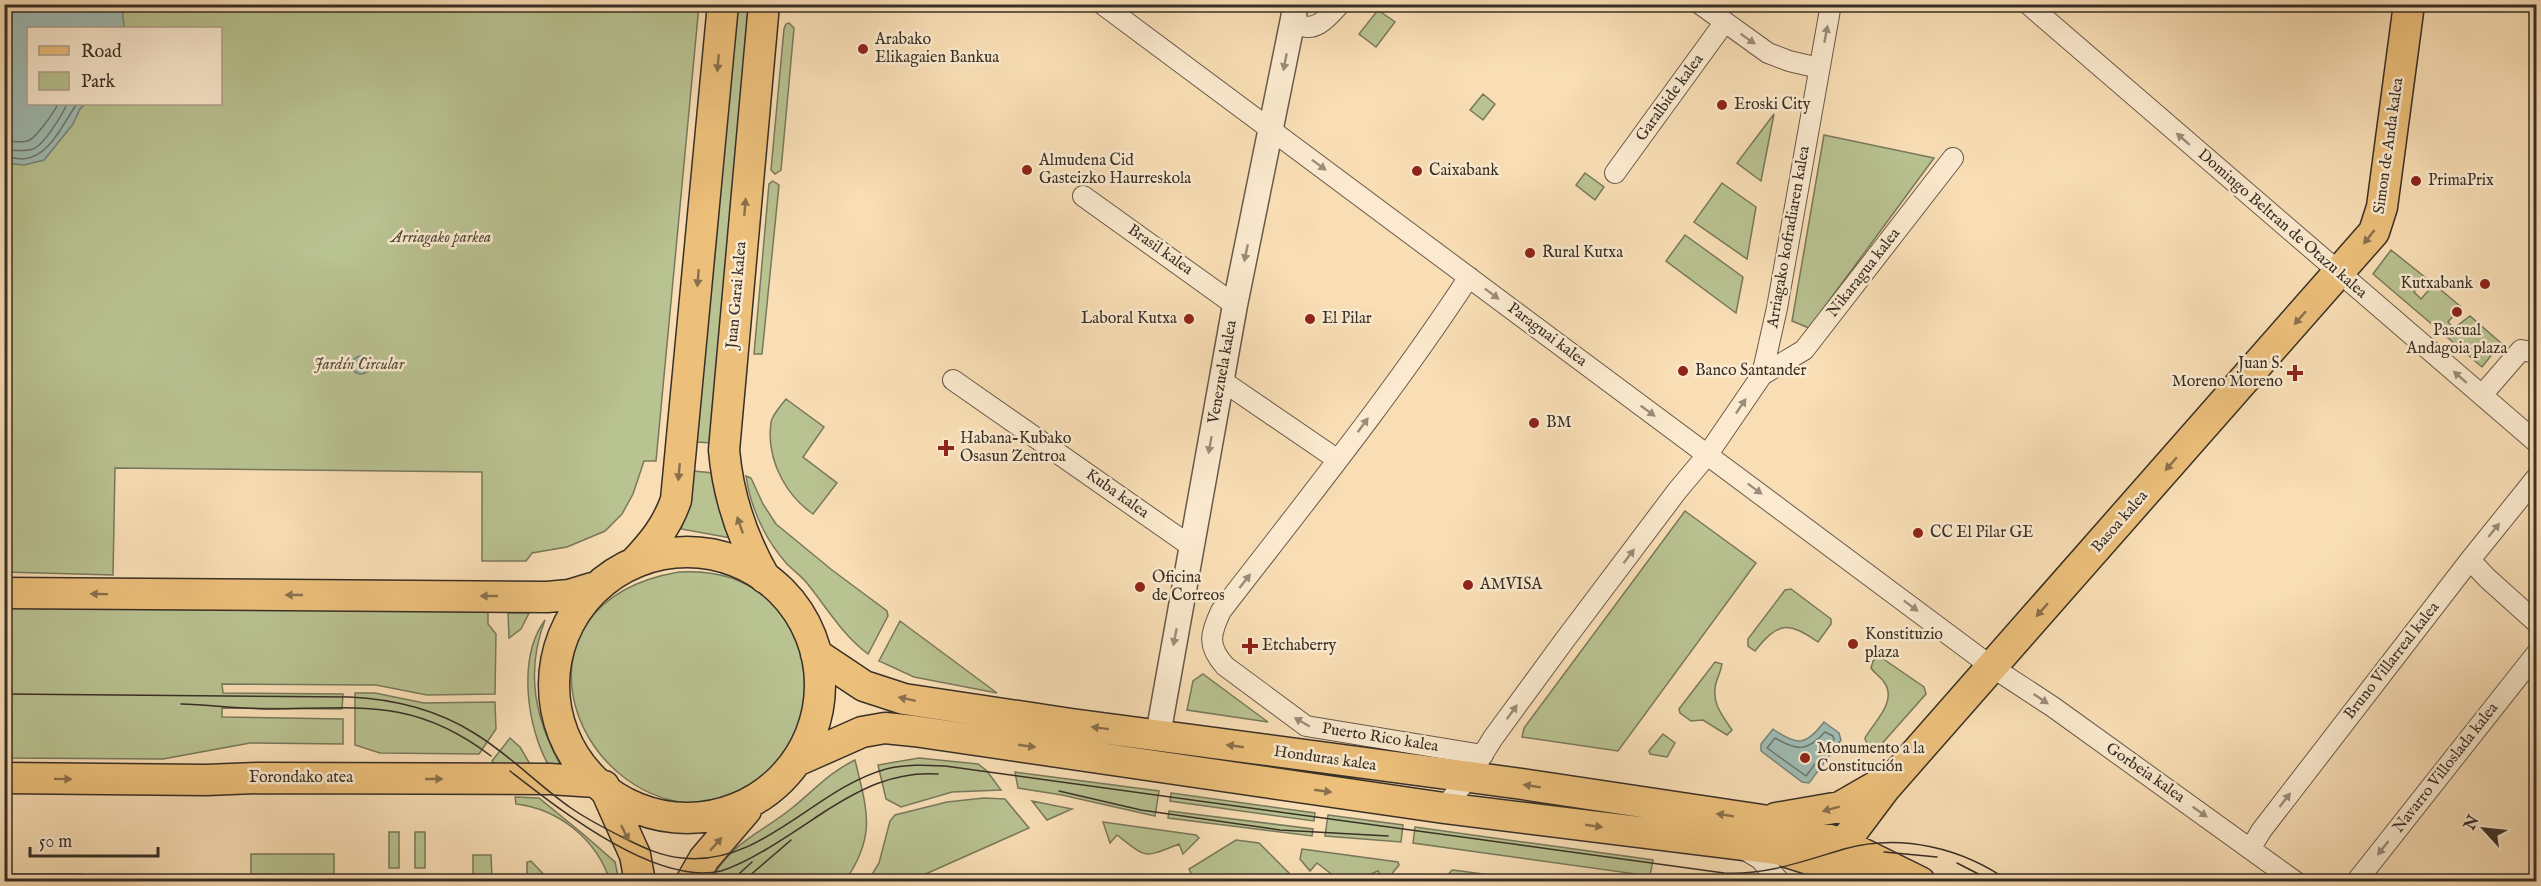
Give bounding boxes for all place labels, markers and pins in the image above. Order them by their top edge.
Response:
place label: Arabako Elikagaien Bankua [874,30,999,68]
marker: Arabako Elikagaien Bankua [856,42,870,56]
place label: Eroski City [1734,95,1811,115]
marker: Eroski City [1715,98,1729,112]
place label: Almudena Cid Gasteizko Haurreskola [1038,151,1191,189]
place label: Caixabank [1429,161,1499,181]
marker: Almudena Cid Gasteizko Haurreskola [1020,163,1034,177]
marker: Caixabank [1410,164,1424,178]
place label: PrimaPrix [2428,171,2494,191]
marker: PrimaPrix [2409,174,2423,188]
place label: Rural Kutxa [1542,243,1623,263]
marker: Rural Kutxa [1523,246,1537,260]
place label: Kutxabank [2400,274,2473,294]
marker: Kutxabank [2478,277,2492,291]
marker: Pascual Andagoia plaza [2450,305,2464,319]
place label: Laboral Kutxa [1081,309,1177,329]
place label: El Pilar [1322,309,1372,329]
marker: Laboral Kutxa [1182,312,1196,326]
marker: El Pilar [1303,312,1317,326]
place label: Pascual Andagoia plaza [2406,321,2508,359]
place label: Juan S. Moreno Moreno [2172,354,2283,392]
place label: Banco Santander [1695,361,1806,381]
marker: Banco Santander [1676,364,1690,378]
marker: Juan S. Moreno Moreno [2288,366,2302,380]
place label: BM [1546,413,1572,433]
marker: BM [1527,416,1541,430]
place label: Habana-Kubako Osasun Zentroa [960,429,1072,467]
marker: Habana-Kubako Osasun Zentroa [937,439,955,457]
place label: CC El Pilar GE [1930,523,2033,543]
marker: CC El Pilar GE [1911,526,1925,540]
place label: Oficina de Correos [1152,568,1225,606]
place label: AMVISA [1479,575,1543,595]
marker: AMVISA [1461,578,1475,592]
marker: Oficina de Correos [1133,580,1147,594]
place label: Konstituzio plaza [1865,625,1943,663]
place label: Etchaberry [1262,636,1337,656]
marker: Konstituzio plaza [1846,637,1860,651]
marker: Etchaberry [1243,639,1257,653]
place label: Monumento a la Constitución [1817,739,1925,777]
marker: Monumento a la Constitución [1798,751,1812,765]

